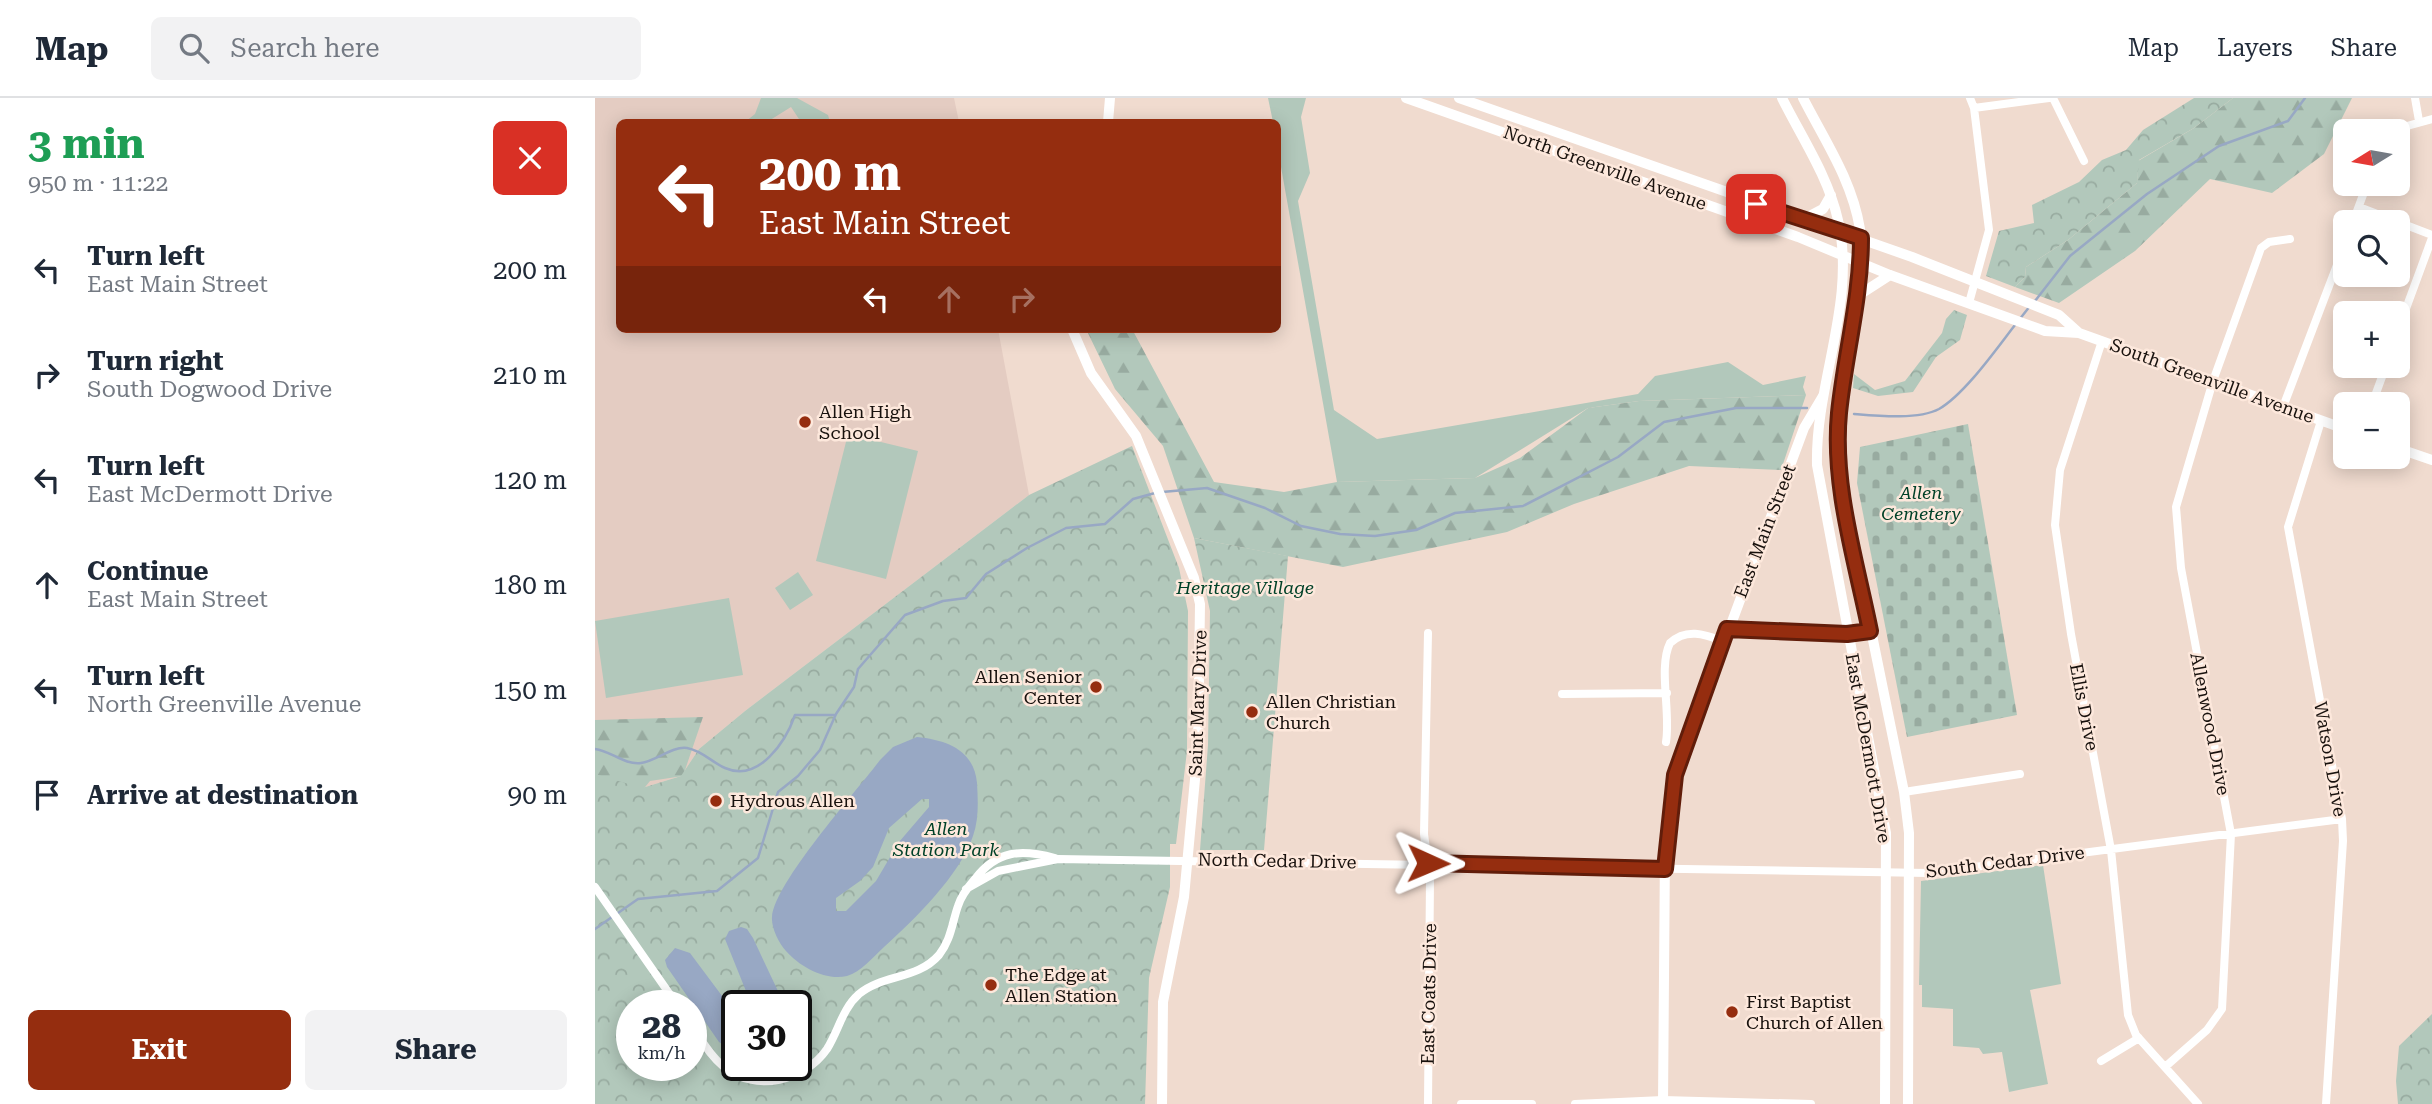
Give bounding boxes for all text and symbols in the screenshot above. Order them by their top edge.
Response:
search box [151,17,641,80]
text: Map [35,29,109,68]
icon: search [175,29,213,67]
text: Search here [231,33,380,63]
text: Map [2128,34,2179,62]
text: Layers [2217,34,2293,62]
text: Share [2331,34,2397,62]
text: 3 min [28,119,145,168]
north arrow [2333,119,2410,196]
map controls [2333,119,2410,469]
button: close [493,121,567,195]
street label: North Greenville Avenue [1501,121,1710,214]
text: 200 m [759,145,901,202]
icon: left [644,147,735,238]
text: 950 m · 11:22 [28,170,168,197]
pin [1726,174,1786,234]
icon: arrive [1737,185,1775,223]
text: East Main Street [759,204,1011,242]
button: search [2333,210,2410,287]
text: Turn left [87,241,205,271]
icon: left [28,251,66,289]
text: 200 m [493,255,567,285]
text: East Main Street [87,271,268,298]
icon: left [857,280,895,318]
icon: ahead [930,280,968,318]
icon: right [1003,280,1041,318]
button: + [2333,301,2410,378]
street label: South Greenville Avenue [2107,334,2317,427]
text: Turn right [87,346,223,376]
icon: right [28,356,66,394]
text: 210 m [493,360,567,390]
text: South Dogwood Drive [87,376,332,403]
button: − [2333,392,2410,469]
place label: Allen High School [819,401,912,443]
marker: Allen High School [797,414,813,430]
text: Turn left [87,451,205,481]
icon: left [28,461,66,499]
street label: East Main Street [1729,461,1800,601]
text: 120 m [493,465,567,495]
text: East McDermott Drive [87,481,333,508]
park label: Allen Cemetery [1881,482,1962,524]
text: Continue [87,556,209,586]
icon: ahead [28,566,66,604]
text: 180 m [493,570,567,600]
park label: Heritage Village [1175,577,1314,598]
text: East Main Street [87,586,268,613]
street label: Saint Mary Drive [1184,629,1211,776]
street label: East McDermott Drive [1841,651,1896,844]
street label: Allenwood Drive [2186,651,2235,797]
text: Turn left [87,661,205,691]
street label: Ellis Drive [2066,661,2103,753]
place label: Allen Senior Center [975,666,1082,708]
icon: left [28,671,66,709]
text: 150 m [493,675,567,705]
marker: Allen Senior Center [1088,679,1104,695]
text: North Greenville Avenue [87,691,361,718]
place label: Allen Christian Church [1266,691,1397,733]
street label: Watson Drive [2310,700,2351,818]
marker: Allen Christian Church [1244,704,1260,720]
icon: arrive [28,776,66,814]
text: Arrive at destination [87,780,358,810]
text: 90 m [508,780,567,810]
place label: Hydrous Allen [730,790,855,811]
marker: Hydrous Allen [708,793,724,809]
park label: Allen Station Park [892,818,999,860]
position arrow [1391,826,1465,900]
street label: South Cedar Drive [1924,841,2086,882]
street label: North Cedar Drive [1197,849,1357,872]
street label: East Coats Drive [1417,923,1440,1065]
place label: The Edge at Allen Station [1005,964,1118,1006]
marker: The Edge at Allen Station [983,977,999,993]
speed limit sign: 30 [721,990,812,1081]
place label: First Baptist Church of Allen [1746,991,1883,1033]
marker: First Baptist Church of Allen [1724,1004,1740,1020]
text: 28 [642,1006,681,1047]
button: Exit [28,1010,291,1090]
button: Share [305,1010,567,1090]
text: km/h [637,1042,686,1063]

